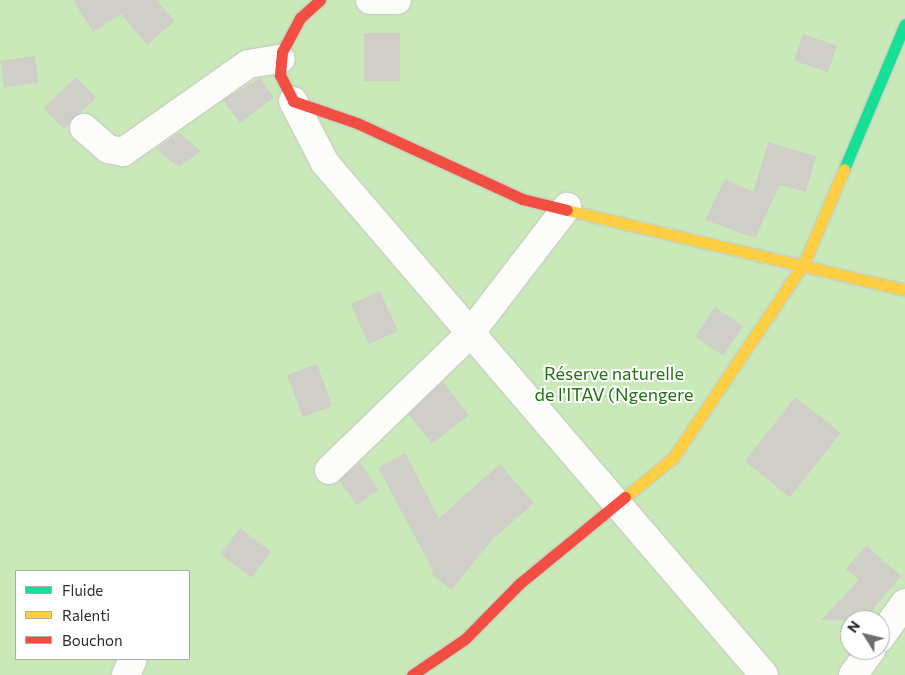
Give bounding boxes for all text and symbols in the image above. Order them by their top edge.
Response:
park label: Réserve naturelle de l'ITAV (Ngengere [535,363,693,406]
legend [15,570,190,660]
text: Fluide [62,581,103,599]
text: Ralenti [62,606,110,624]
north arrow [840,610,890,660]
text: N [843,617,863,636]
text: Bouchon [62,631,123,649]

